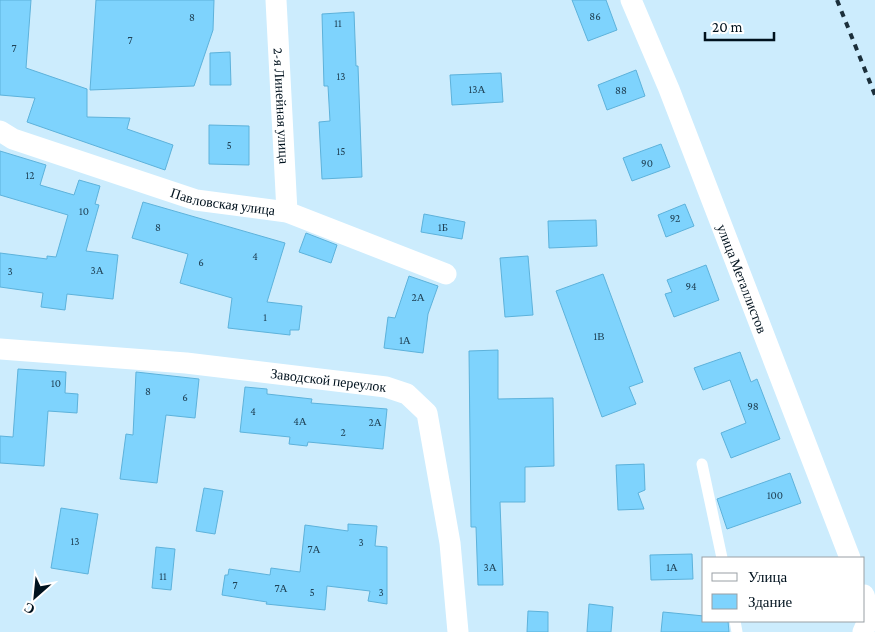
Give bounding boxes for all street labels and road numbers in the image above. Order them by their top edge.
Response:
street label: 2-я Линейная улица [270,47,293,165]
street label: Павловская улица [169,184,277,218]
street label: улица Металлистов [714,222,771,336]
street label: Заводской переулок [270,365,388,395]

